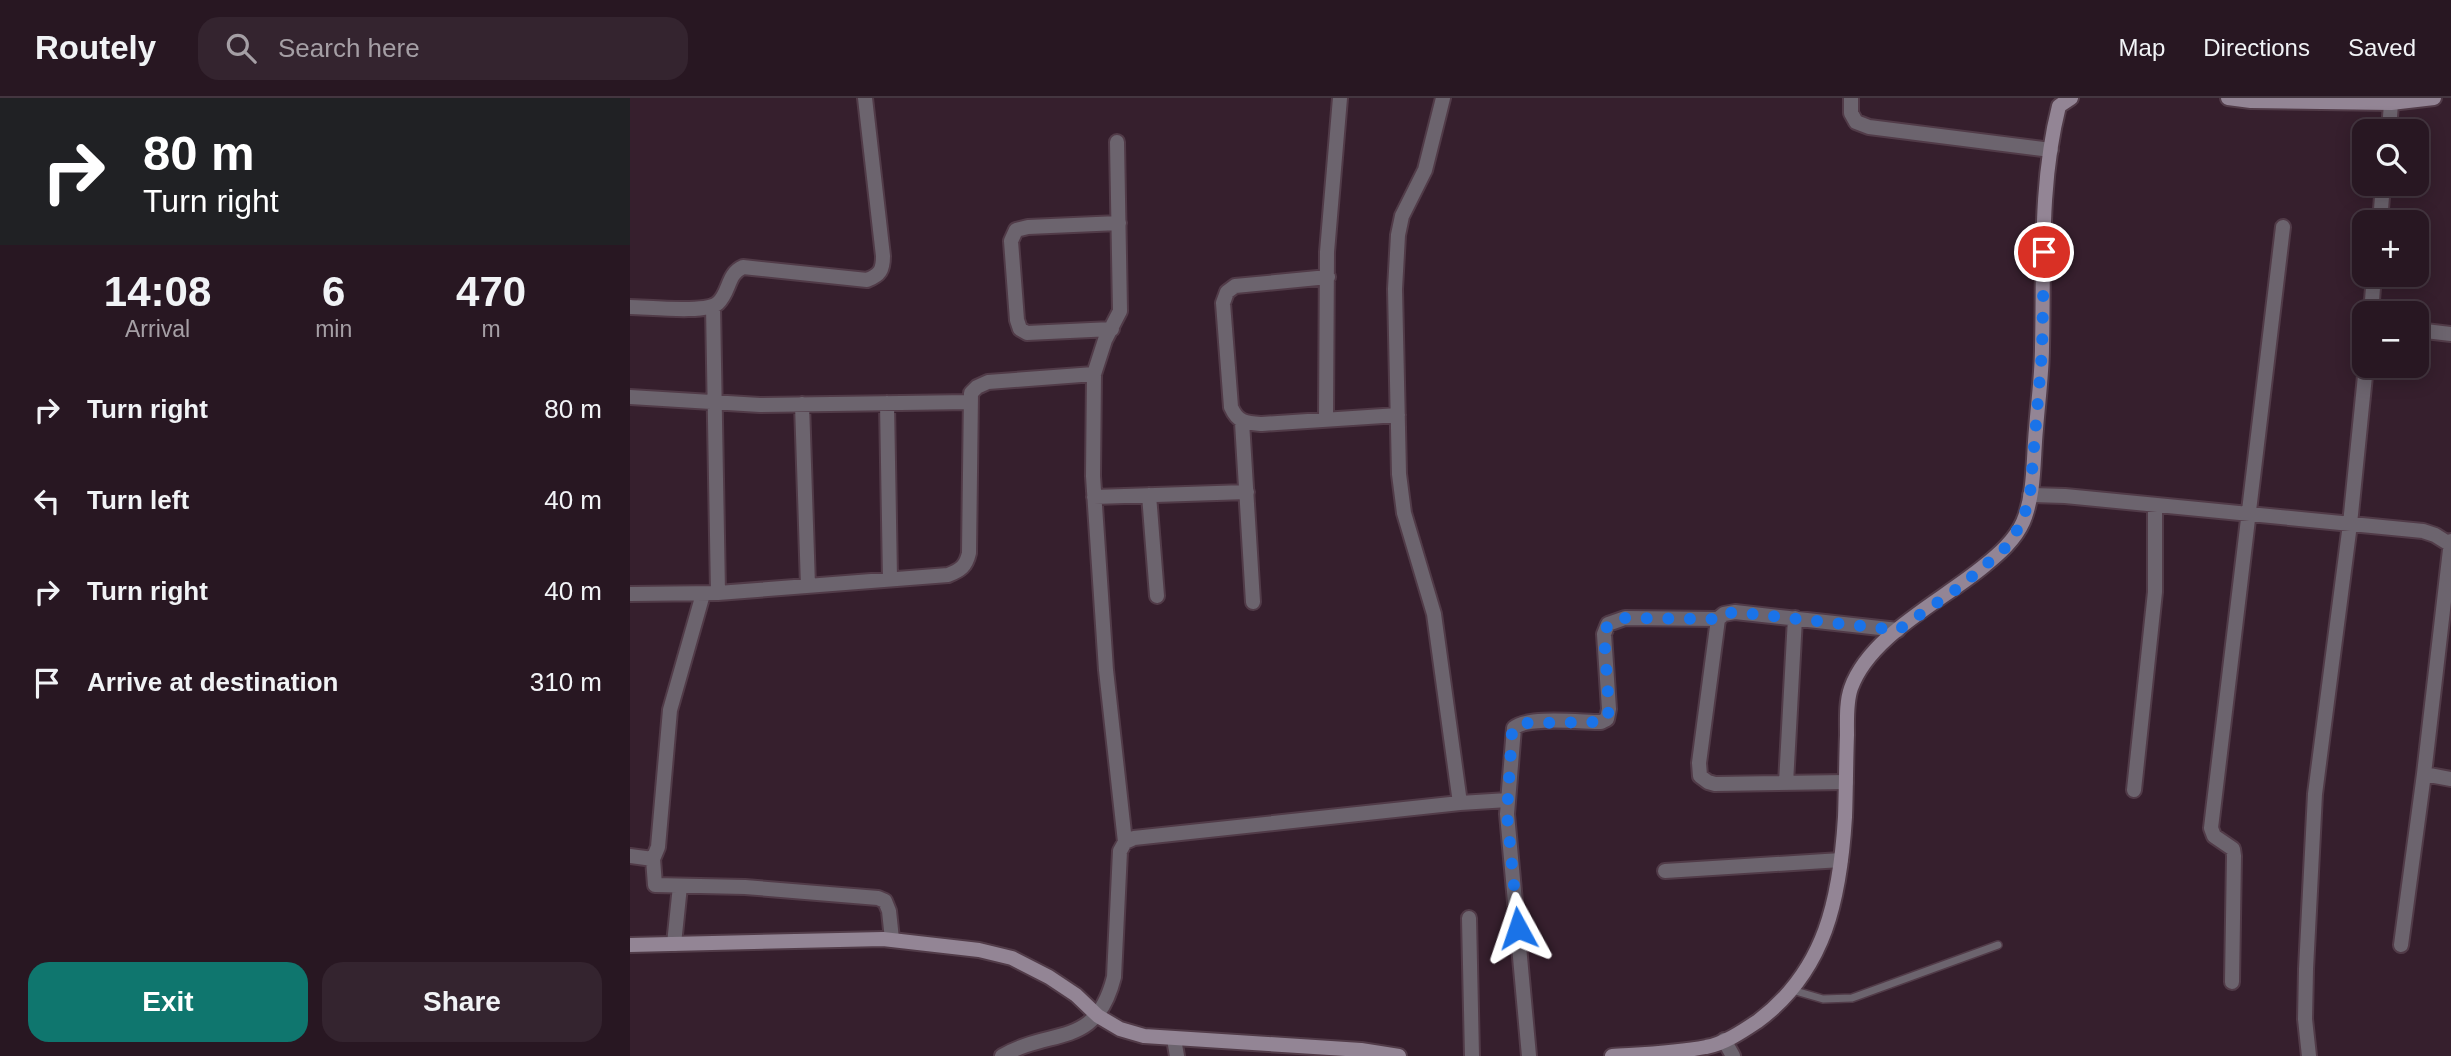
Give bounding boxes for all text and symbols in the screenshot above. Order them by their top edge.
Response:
search box [198,17,688,80]
text: Routely [35,29,156,66]
icon: search [222,29,260,67]
text: Search here [278,33,420,63]
text: Map [2119,34,2165,61]
text: Directions [2203,34,2310,61]
text: Saved [2348,34,2416,61]
map controls [2352,119,2429,378]
button: search [2352,119,2429,196]
icon: right [28,126,119,217]
text: 80 m [143,126,255,180]
text: Turn right [143,183,279,219]
button: + [2352,210,2429,287]
pin [2014,222,2074,282]
icon: arrive [2025,233,2063,271]
text: 14:08 [104,268,211,315]
text: 6 [322,268,345,315]
text: 470 [456,268,526,315]
button: − [2352,301,2429,378]
text: Arrival [125,316,190,342]
text: min [315,316,352,342]
text: m [482,316,501,342]
icon: right [28,391,66,429]
text: Turn right [87,394,208,424]
text: 80 m [544,394,602,424]
icon: left [28,482,66,520]
text: Turn left [87,485,189,515]
text: 40 m [544,485,602,515]
icon: right [28,573,66,611]
text: Turn right [87,576,208,606]
text: 40 m [544,576,602,606]
icon: arrive [28,664,66,702]
text: Arrive at destination [87,667,338,697]
text: 310 m [530,667,602,697]
position arrow [1481,891,1555,965]
button: Exit [28,962,308,1042]
button: Share [322,962,602,1042]

